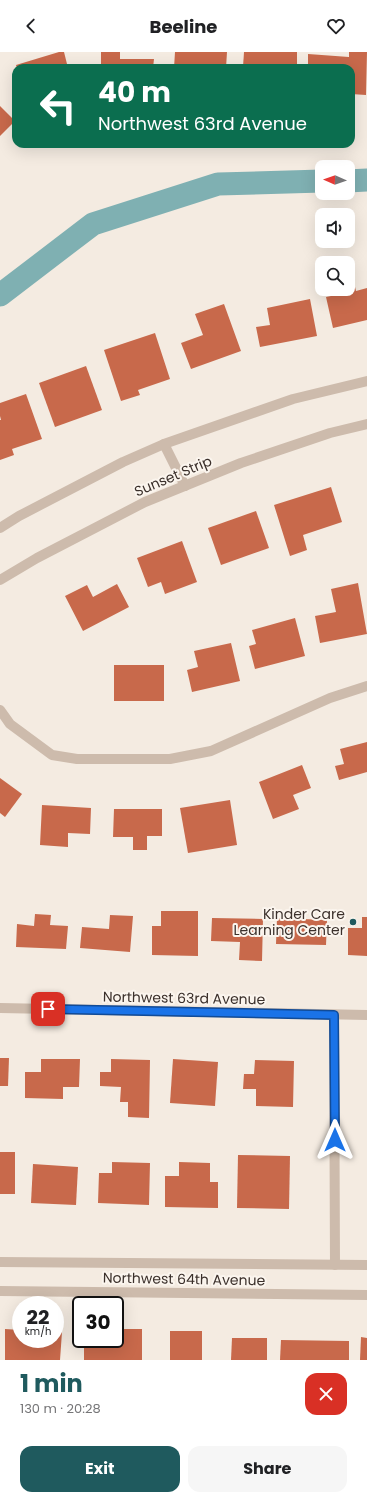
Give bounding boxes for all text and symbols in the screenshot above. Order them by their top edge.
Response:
text: Beeline [150,14,217,39]
icon: back [20,15,42,37]
icon: heart [325,15,347,37]
text: 40 m [98,73,171,112]
icon: left [32,80,84,132]
text: Northwest 63rd Avenue [98,111,307,136]
north arrow [315,160,355,200]
map controls [315,160,355,296]
button: sound [315,208,355,248]
button: search [315,256,355,296]
street label: Sunset Strip [131,451,215,501]
place label: Kinder Care Learning Center [234,904,345,940]
marker: Kinder Care Learning Center [348,917,358,927]
street label: Northwest 63rd Avenue [103,987,266,1009]
pin [31,992,65,1026]
icon: arrive [37,998,59,1020]
position arrow [314,1119,356,1161]
street label: Northwest 64th Avenue [103,1268,266,1290]
speed limit sign: 30 [72,1296,124,1348]
text: 22 [27,1303,49,1331]
text: km/h [25,1324,51,1339]
text: 1 min [20,1367,83,1400]
button: close [305,1373,347,1415]
text: 130 m · 20:28 [20,1399,101,1418]
button: Exit [20,1446,180,1492]
button: Share [188,1446,347,1492]

